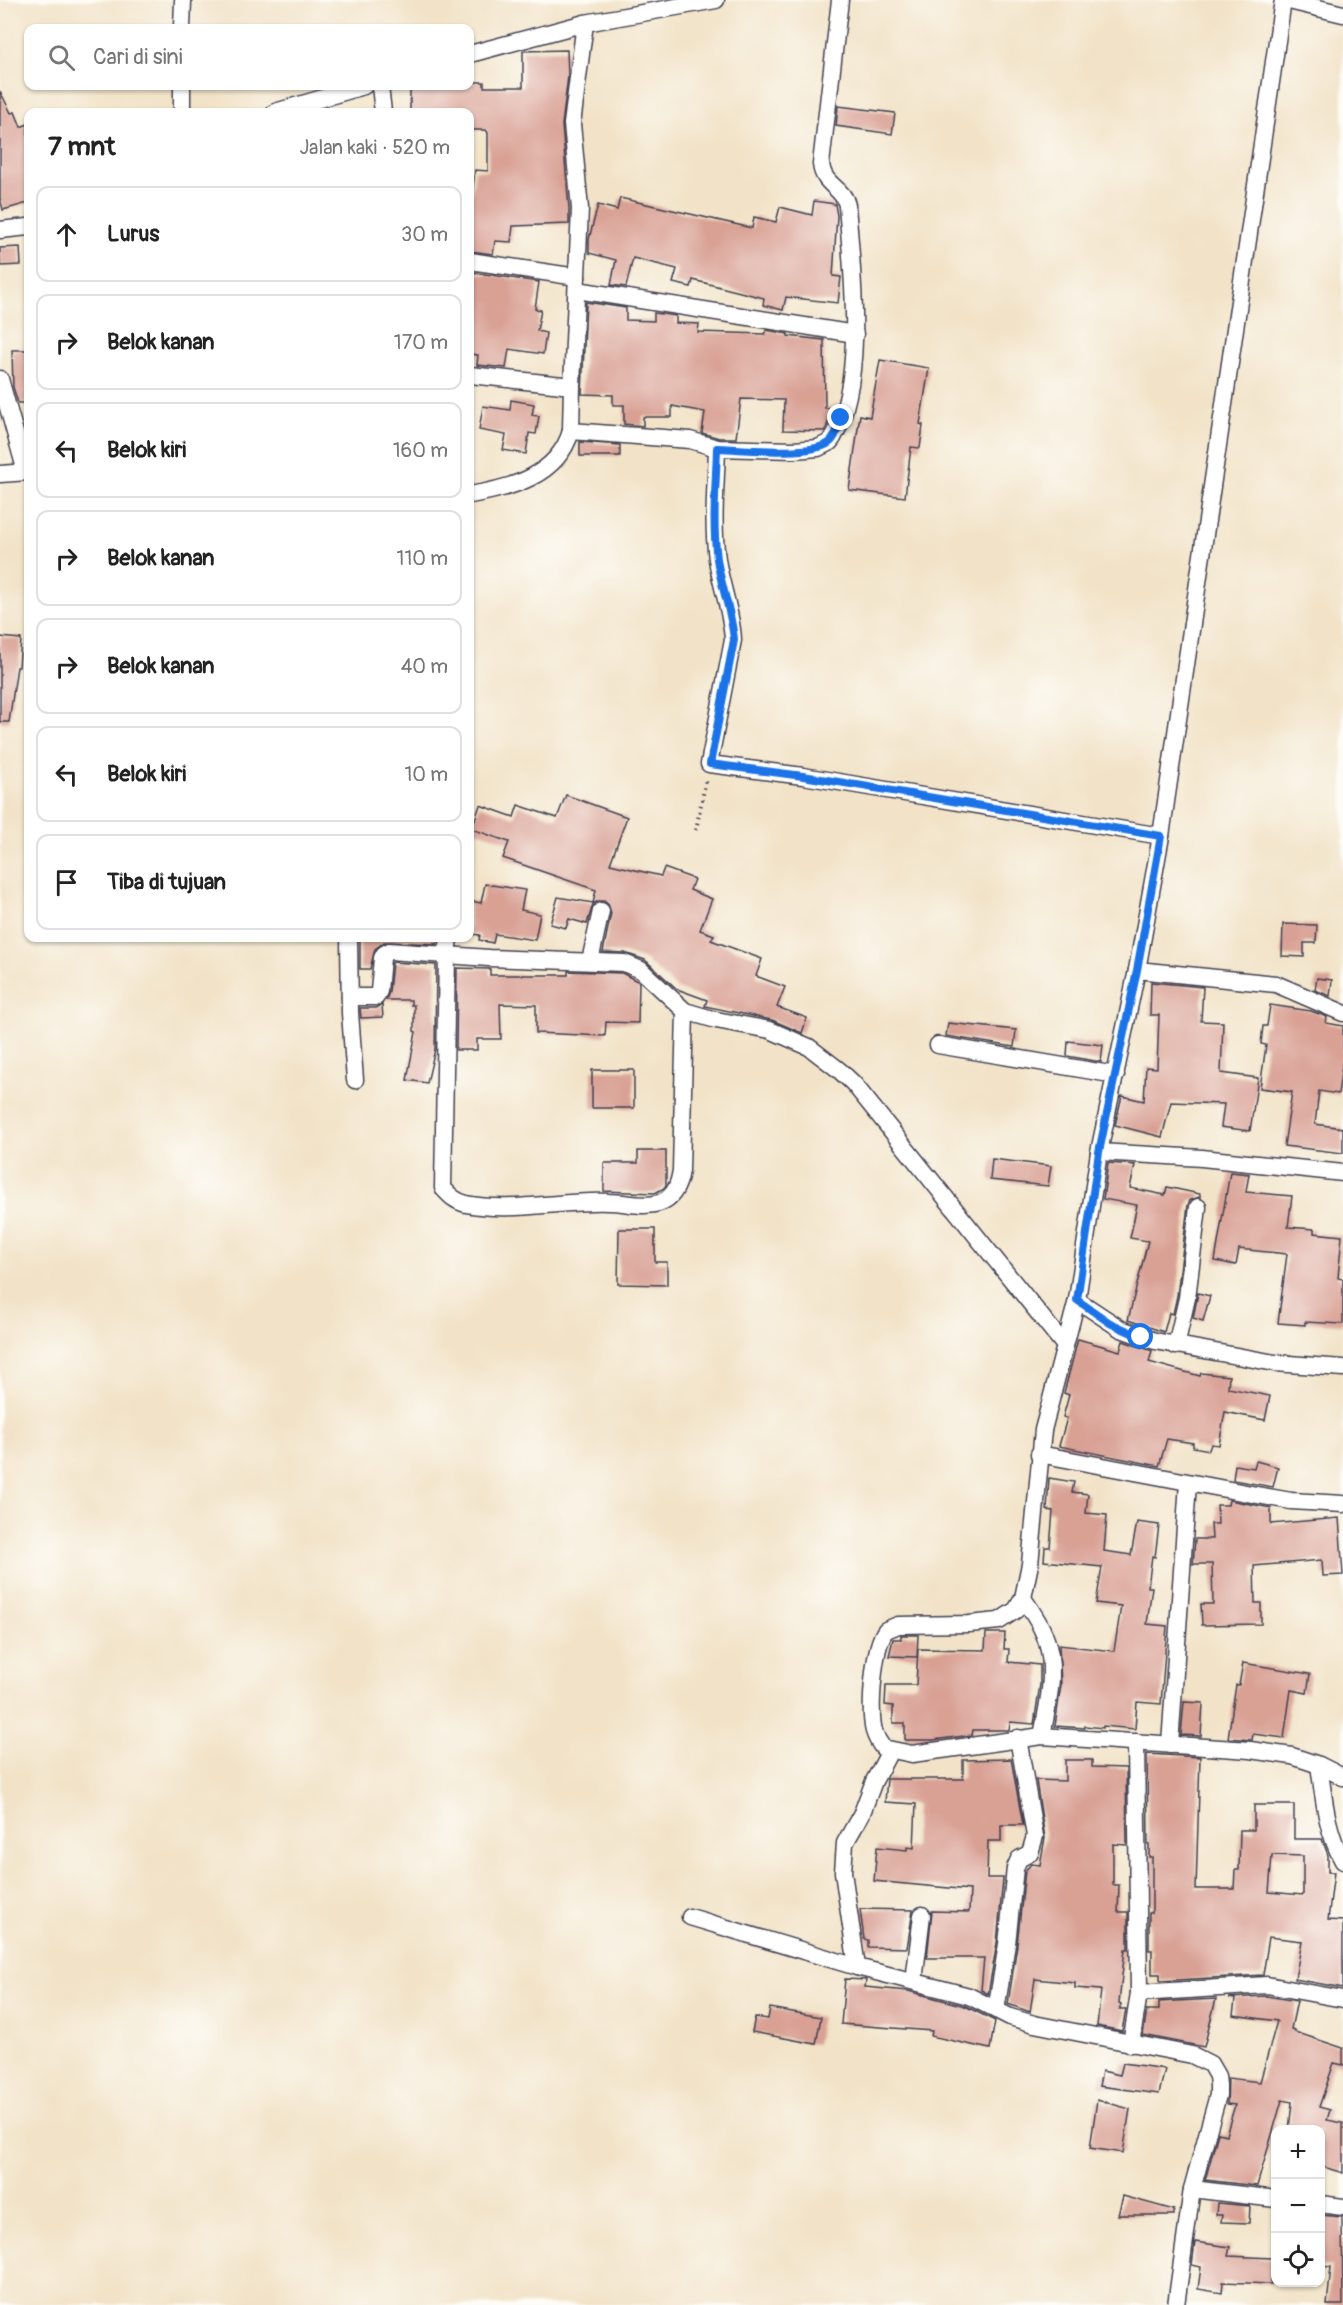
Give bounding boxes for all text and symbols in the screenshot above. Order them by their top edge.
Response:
search box [24,24,474,90]
icon: search [45,41,78,74]
text: Cari di sini [93,43,183,71]
text: 7 mnt [48,131,115,163]
text: Jalan kaki · 520 m [300,135,450,160]
icon: ahead [50,218,83,251]
text: Lurus [107,220,159,248]
text: 30 m [401,222,448,247]
icon: right [50,326,83,359]
text: Belok kanan [107,328,215,356]
text: 170 m [394,330,448,355]
route end [827,404,853,430]
icon: left [50,434,83,467]
text: Belok kiri [107,436,186,464]
text: 160 m [393,438,448,463]
icon: right [50,542,83,575]
text: Belok kanan [107,544,215,572]
text: 110 m [397,546,448,571]
icon: right [50,650,83,683]
text: Belok kanan [107,652,215,680]
text: 40 m [401,654,448,679]
icon: left [50,758,83,791]
text: Belok kiri [107,760,186,788]
text: 10 m [404,762,448,787]
icon: arrive [50,866,83,899]
text: Tiba di tujuan [107,868,226,896]
route start [1127,1323,1153,1349]
map controls [1271,2125,1325,2287]
button: + [1271,2125,1325,2179]
button: − [1271,2179,1325,2233]
button: locate [1271,2233,1325,2287]

